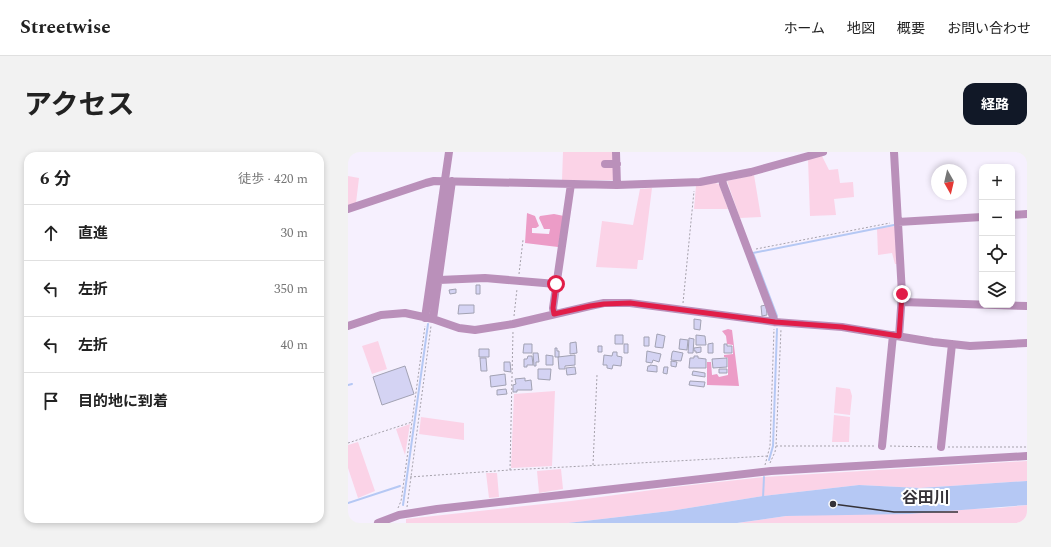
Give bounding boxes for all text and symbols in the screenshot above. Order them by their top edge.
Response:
text: Streetwise [20,13,111,42]
text: ホーム [783,18,825,39]
text: 地図 [847,18,875,39]
text: 概要 [897,18,925,39]
text: お問い合わせ [947,18,1031,39]
button: 経路 [963,83,1027,125]
text: アクセス [24,84,135,127]
north arrow [931,164,967,200]
map controls [979,164,1015,308]
button: + [979,164,1015,200]
text: 6 分 [40,166,71,192]
text: 徒歩 · 420 m [238,169,308,189]
button: − [979,200,1015,236]
icon: ahead [40,222,62,244]
text: 直進 [78,222,108,245]
text: 30 m [281,223,308,243]
button: locate [979,236,1015,272]
button: layers [979,272,1015,308]
route start [547,275,565,293]
icon: left [40,278,62,300]
text: 左折 [78,278,108,301]
text: 350 m [274,279,308,299]
route end [893,285,911,303]
icon: left [40,334,62,356]
text: 左折 [78,334,108,357]
text: 40 m [281,335,308,355]
icon: arrive [40,390,62,412]
text: 目的地に到着 [78,390,168,413]
callout: 谷田川 [894,484,958,512]
text: 谷田川 [902,486,950,510]

